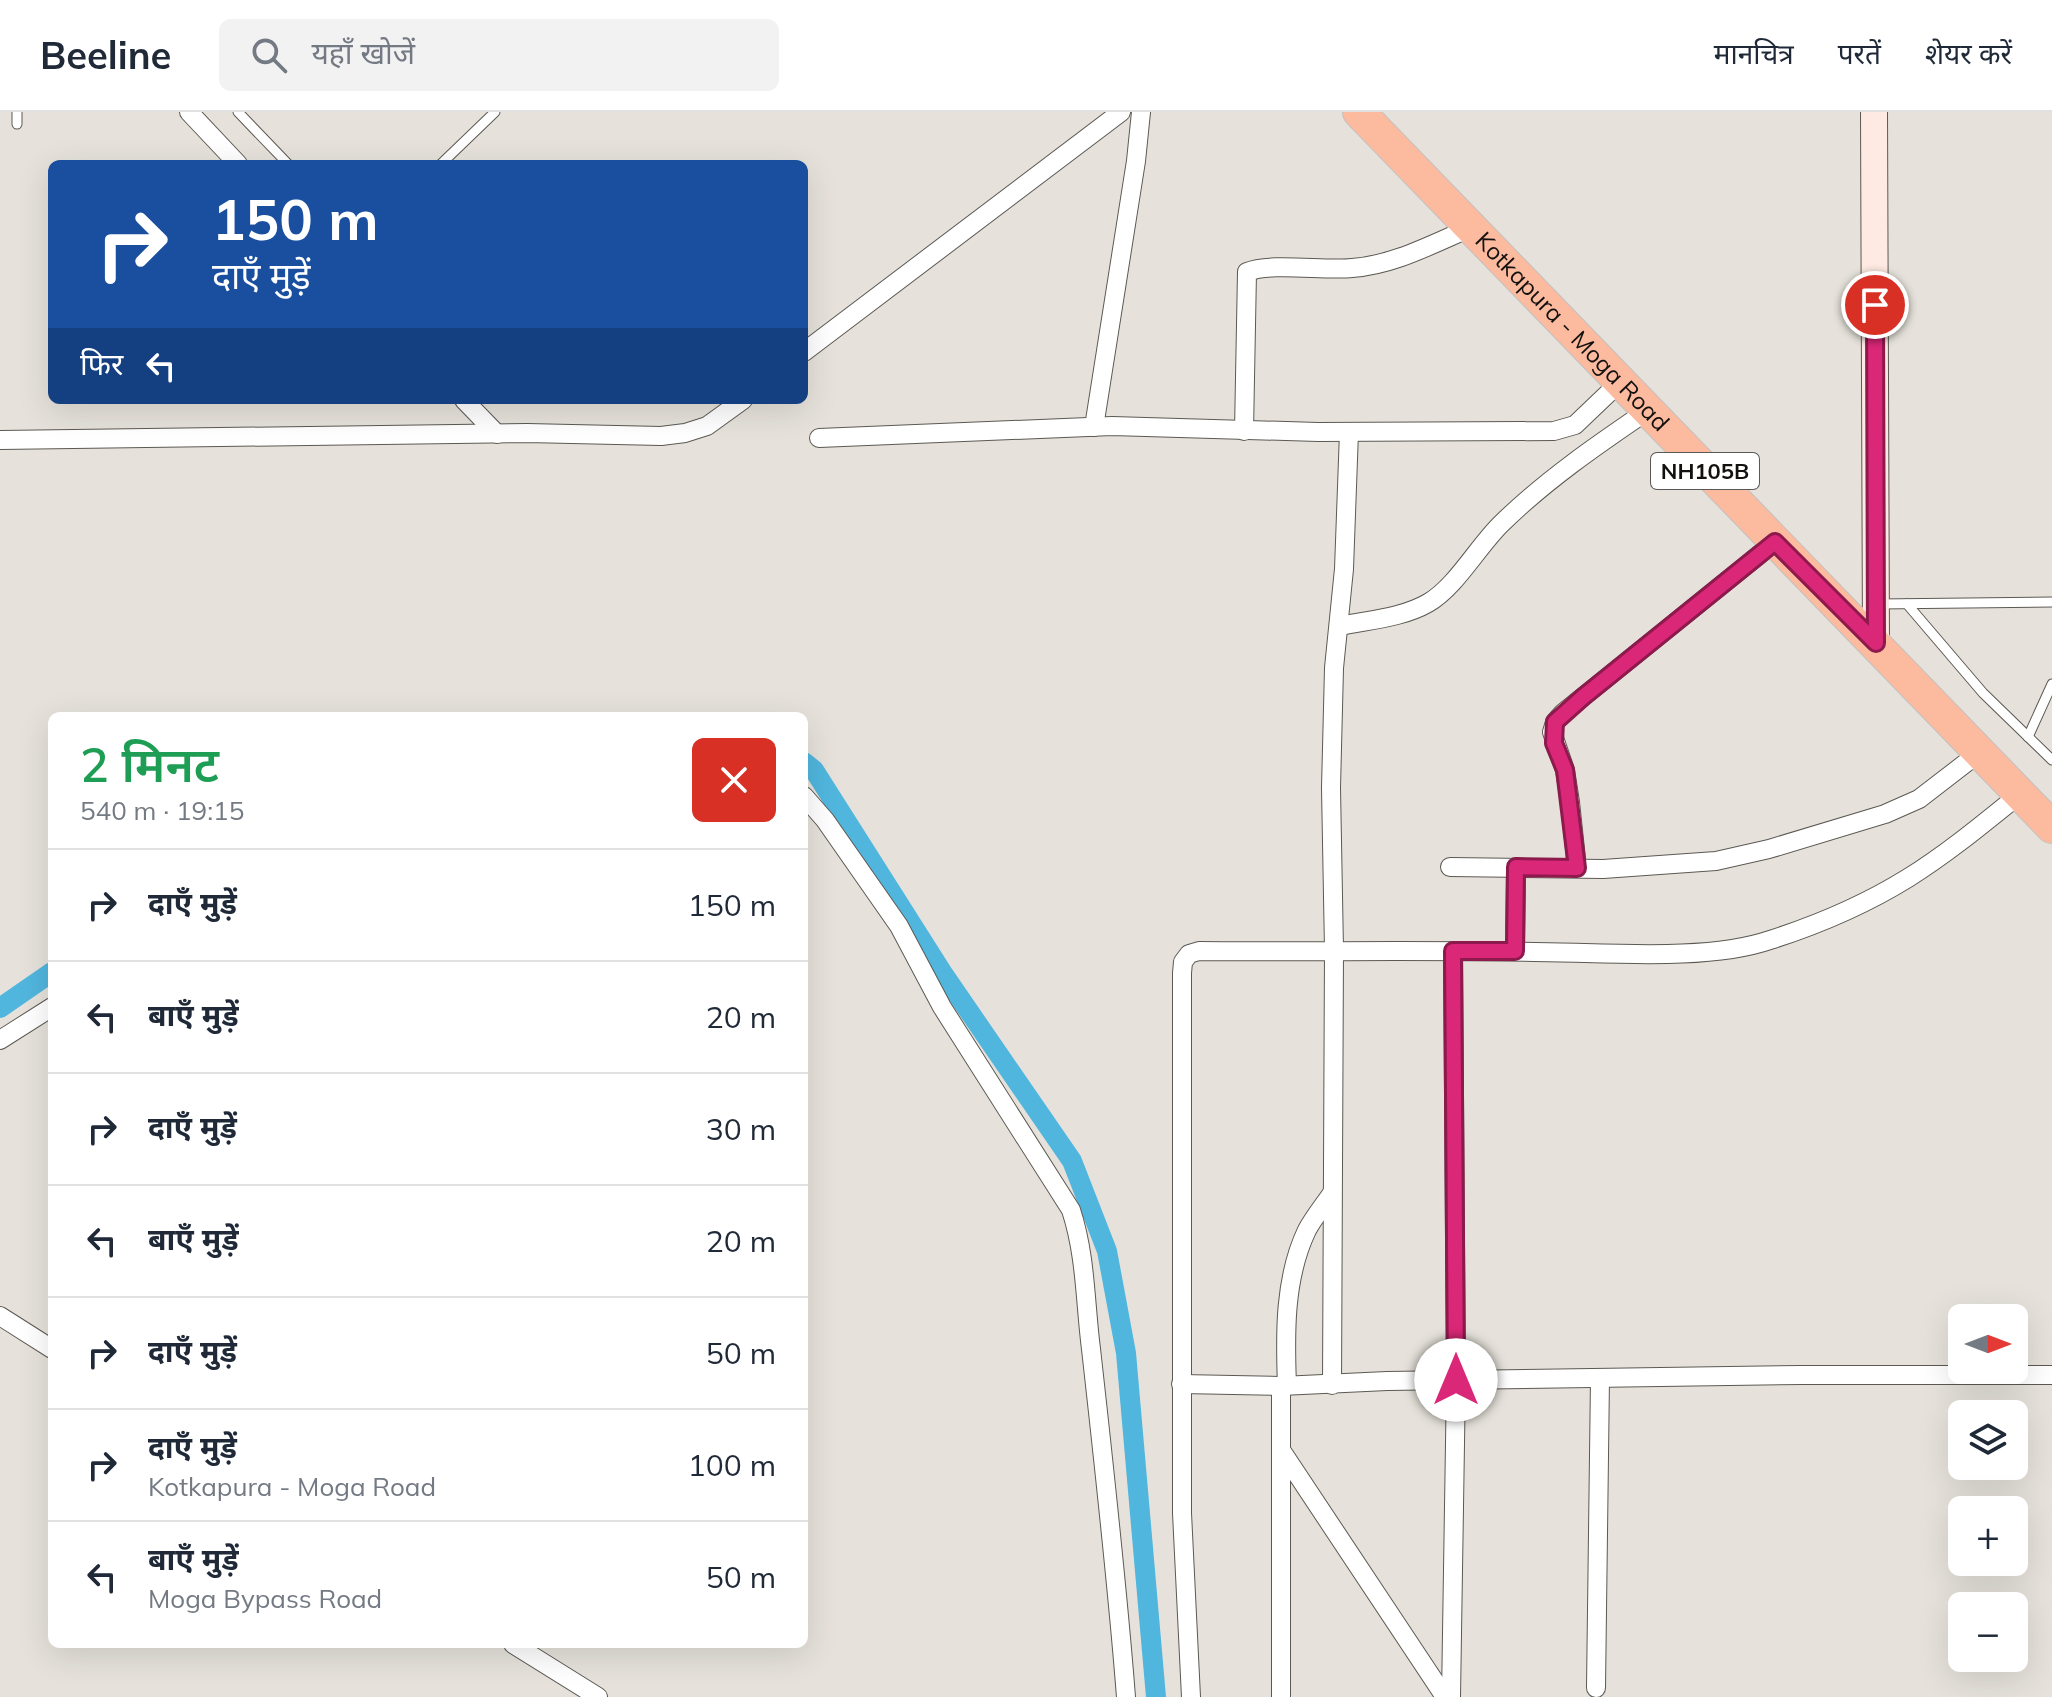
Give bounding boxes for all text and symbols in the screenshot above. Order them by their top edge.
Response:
search box [219,19,779,91]
text: Beeline [40,31,171,79]
icon: search [247,33,291,77]
text: यहाँ खोजें [311,34,415,72]
text: मानचित्र [1714,36,1794,71]
text: परतें [1838,36,1881,71]
text: शेयर करें [1925,36,2012,71]
text: 150 m [212,184,379,254]
icon: right [80,192,184,296]
street label: Kotkapura - Moga Road [1469,225,1676,437]
text: दाएँ मुड़ें [212,253,311,298]
pin [1841,271,1909,339]
icon: arrive [1853,283,1897,327]
icon: left [139,344,183,388]
text: फिर [80,345,123,383]
road number: NH105B [1651,453,1759,489]
text: 2 मिनट [80,734,219,794]
button: close [692,738,776,822]
text: 540 m · 19:15 [80,794,244,827]
icon: right [80,883,124,927]
text: दाएँ मुड़ें [148,884,237,922]
text: 150 m [688,886,776,924]
icon: left [80,995,124,1039]
text: बाएँ मुड़ें [148,996,238,1034]
text: 20 m [706,998,776,1036]
icon: right [80,1107,124,1151]
text: दाएँ मुड़ें [148,1108,237,1146]
text: 30 m [706,1110,776,1148]
icon: left [80,1219,124,1263]
text: बाएँ मुड़ें [148,1220,238,1258]
text: 20 m [706,1222,776,1260]
north arrow [1948,1304,2028,1384]
map controls [1948,1304,2028,1672]
icon: right [80,1331,124,1375]
text: दाएँ मुड़ें [148,1332,237,1370]
text: 50 m [706,1334,776,1372]
position arrow [1414,1338,1498,1422]
button: layers [1948,1400,2028,1480]
text: दाएँ मुड़ें [148,1428,237,1466]
icon: right [80,1443,124,1487]
text: 100 m [688,1446,776,1484]
text: Kotkapura - Moga Road [148,1470,436,1503]
button: + [1948,1496,2028,1576]
text: बाएँ मुड़ें [148,1540,238,1578]
icon: left [80,1555,124,1599]
text: 50 m [706,1558,776,1596]
text: Moga Bypass Road [148,1582,382,1615]
button: − [1948,1592,2028,1672]

